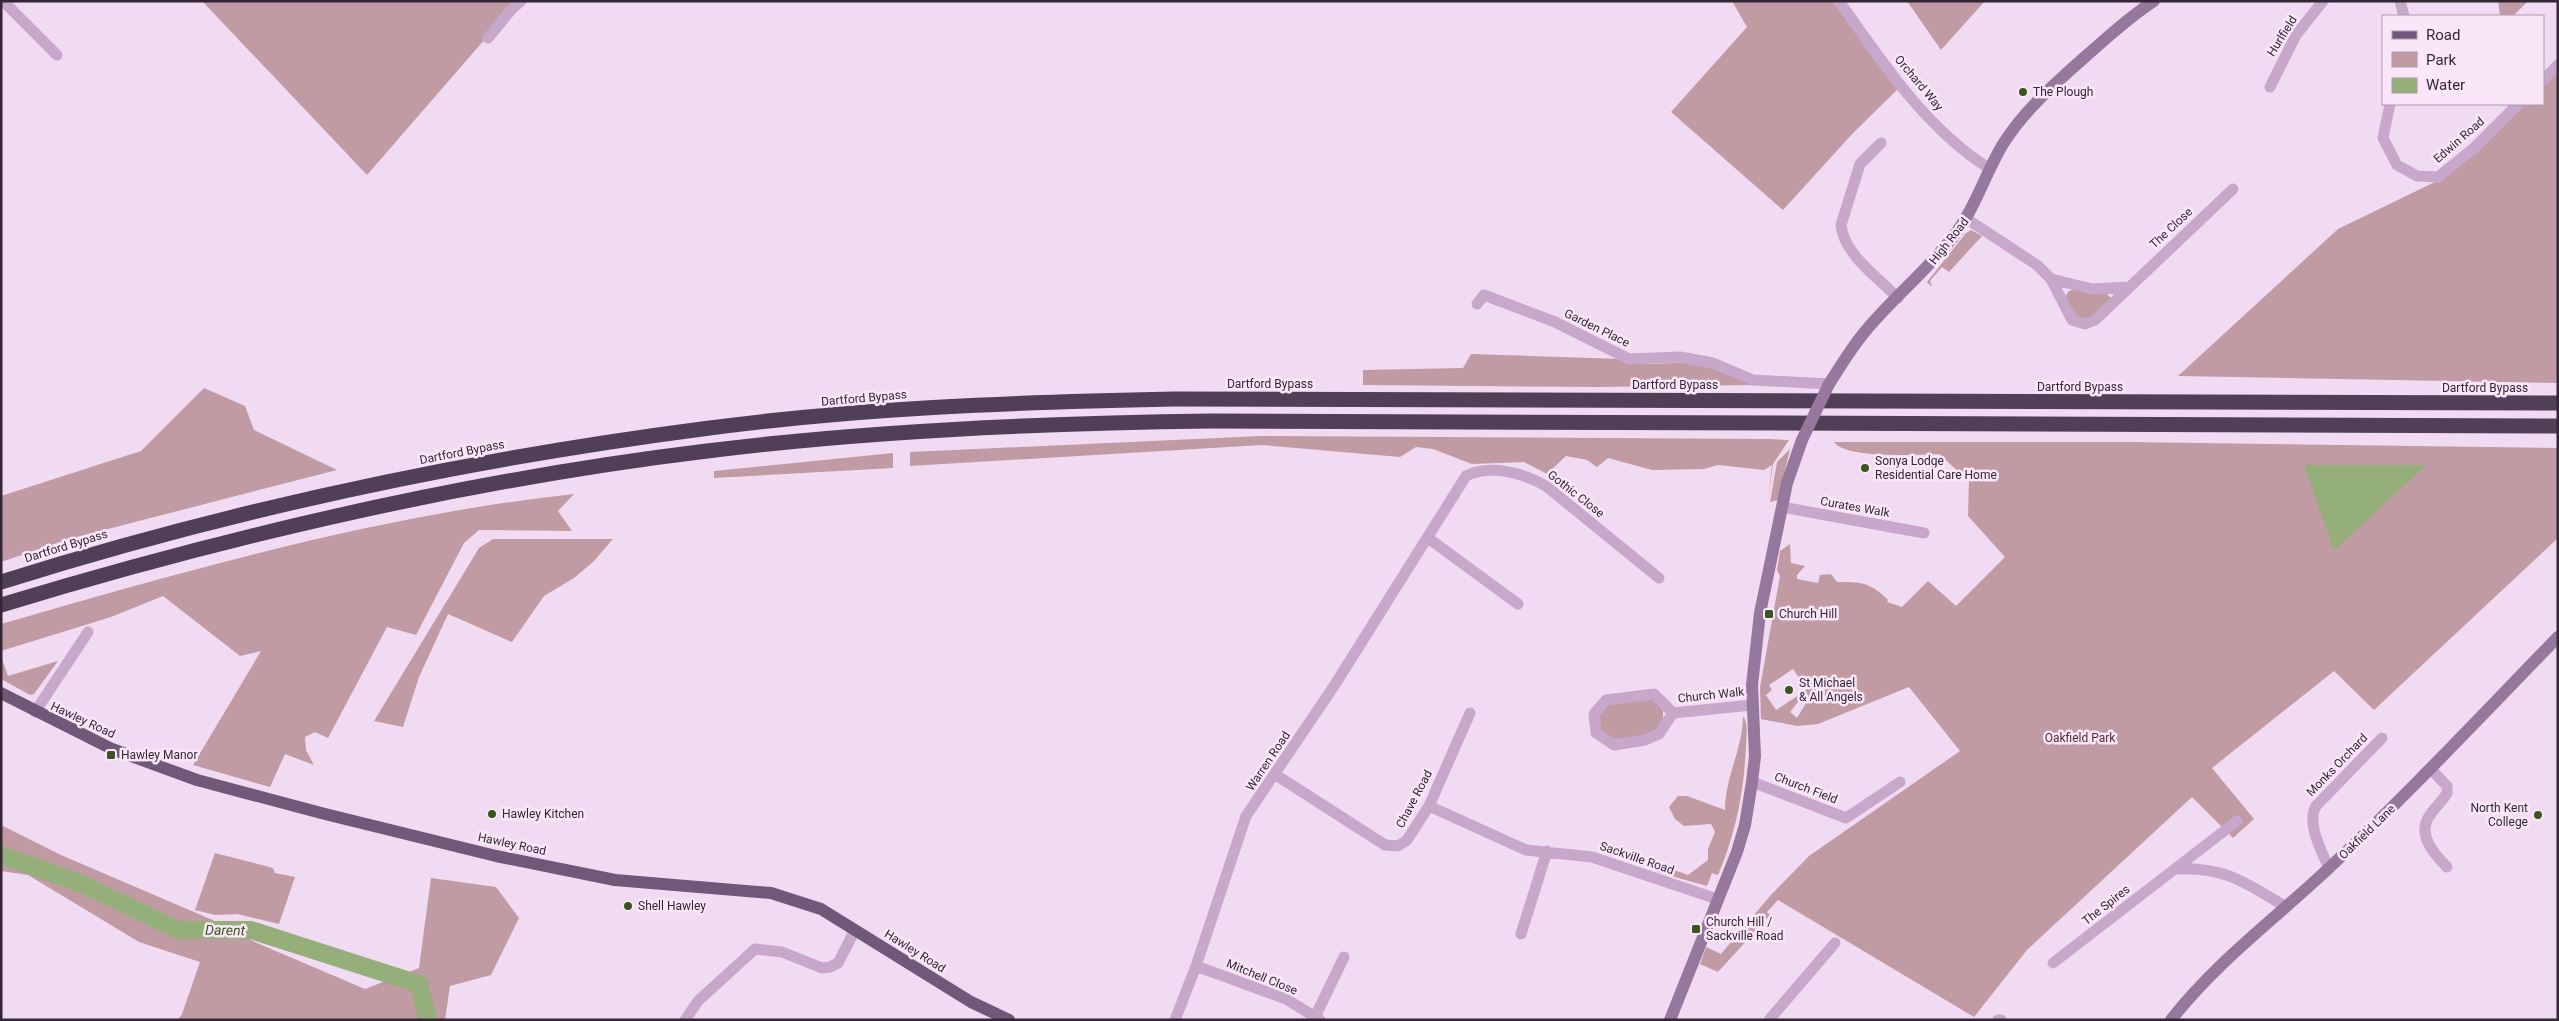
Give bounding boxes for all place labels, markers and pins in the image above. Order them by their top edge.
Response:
place label: The Plough [2033,85,2093,99]
marker: The Plough [2017,86,2029,98]
place label: Sonya Lodge Residential Care Home [1875,454,1997,482]
marker: Sonya Lodge Residential Care Home [1859,462,1871,474]
place label: Church Hill [1779,607,1837,621]
marker: Church Hill [1763,608,1775,620]
place label: St Michael & All Angels [1799,676,1863,704]
marker: St Michael & All Angels [1783,684,1795,696]
place label: Hawley Manor [121,748,198,762]
marker: Hawley Manor [105,749,117,761]
place label: North Kent College [2470,801,2528,829]
place label: Hawley Kitchen [502,807,584,821]
marker: Hawley Kitchen [486,808,498,820]
marker: North Kent College [2532,809,2544,821]
place label: Shell Hawley [638,899,706,913]
marker: Shell Hawley [622,900,634,912]
place label: Church Hill / Sackville Road [1706,915,1783,943]
marker: Church Hill / Sackville Road [1690,923,1702,935]

